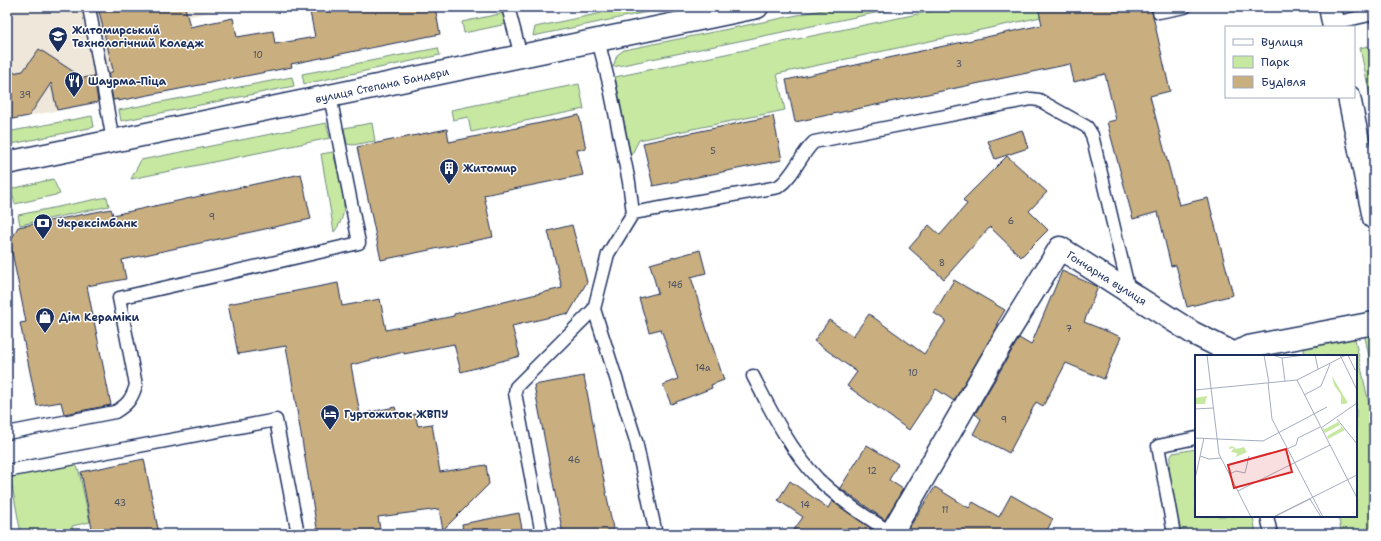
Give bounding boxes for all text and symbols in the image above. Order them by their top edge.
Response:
place label: Житомирський Технологічний Коледж [72,23,205,51]
school or university icon: Житомирський Технологічний Коледж [47,25,69,53]
legend [1225,26,1355,98]
text: Вулиця [1261,34,1303,50]
house number: 10 [253,49,263,61]
text: Парк [1261,54,1290,70]
house number: 3 [956,58,962,70]
street label: вулиця Степана Бандери [314,64,450,107]
restaurant icon: Шаурма-Піца [63,70,85,98]
place label: Шаурма-Піца [88,74,167,89]
text: Будівля [1261,74,1306,90]
house number: 39 [19,89,31,101]
house number: 5 [710,145,716,157]
building icon: Житомир [438,157,460,185]
place label: Житомир [463,161,517,176]
house number: 9 [209,211,215,223]
bank icon: Укрексімбанк [32,212,54,240]
house number: 6 [1008,215,1014,227]
place label: Укрексімбанк [57,216,137,231]
street label: Гончарна вулиця [1064,248,1150,309]
house number: 8 [939,257,945,269]
house number: 14б [667,279,683,291]
shop icon: Дім Кераміки [34,306,56,334]
place label: Дім Кераміки [59,310,139,325]
house number: 7 [1066,323,1072,335]
inset map [1195,355,1357,517]
house number: 14а [695,362,711,374]
house number: 10 [908,367,918,379]
hotel icon: Гуртожиток ЖВПУ [319,403,341,431]
place label: Гуртожиток ЖВПУ [344,407,448,422]
house number: 9 [1001,414,1007,426]
house number: 46 [568,454,580,466]
house number: 12 [867,465,877,477]
house number: 43 [114,497,126,509]
house number: 14 [800,499,810,511]
house number: 11 [941,504,949,516]

